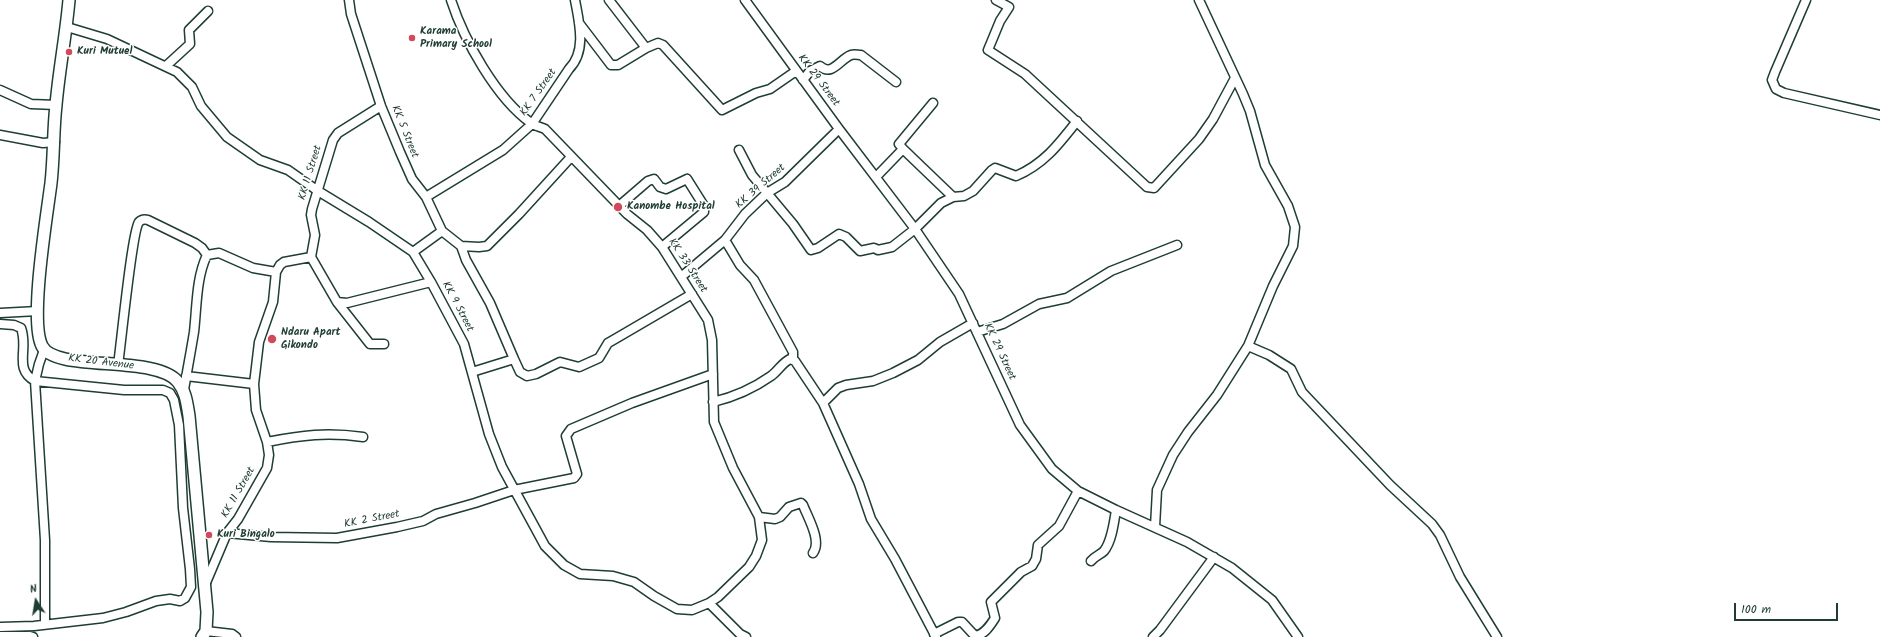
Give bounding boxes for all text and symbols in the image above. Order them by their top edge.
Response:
place label: Karama Primary School [420,25,492,51]
marker: Karama Primary School [407,33,417,43]
place label: Kuri Mutuel [77,45,132,59]
marker: Kuri Mutuel [64,47,74,57]
street label: KK 29 Street [794,52,842,110]
street label: KK 7 Street [518,67,560,119]
street label: KK 5 Street [387,104,421,160]
street label: KK 11 Street [296,144,326,202]
street label: KK 39 Street [734,162,788,212]
place label: Kanombe Hospital [627,200,715,214]
marker: Kanombe Hospital [612,201,624,213]
street label: KK 33 Street [665,236,709,296]
street label: KK 9 Street [438,280,476,334]
street label: KK 29 Street [980,321,1018,383]
place label: Ndaru Apart Gikondo [281,326,340,352]
marker: Ndaru Apart Gikondo [266,333,278,345]
street label: KK 20 Avenue [67,352,135,374]
street label: KK 11 Street [219,465,259,521]
street label: KK 2 Street [343,508,401,532]
place label: Kuri Bingalo [217,528,275,542]
marker: Kuri Bingalo [204,530,214,540]
text: N [28,580,39,599]
north arrow [16,581,56,621]
scale bar [1736,595,1840,621]
text: 100 m [1741,600,1771,619]

